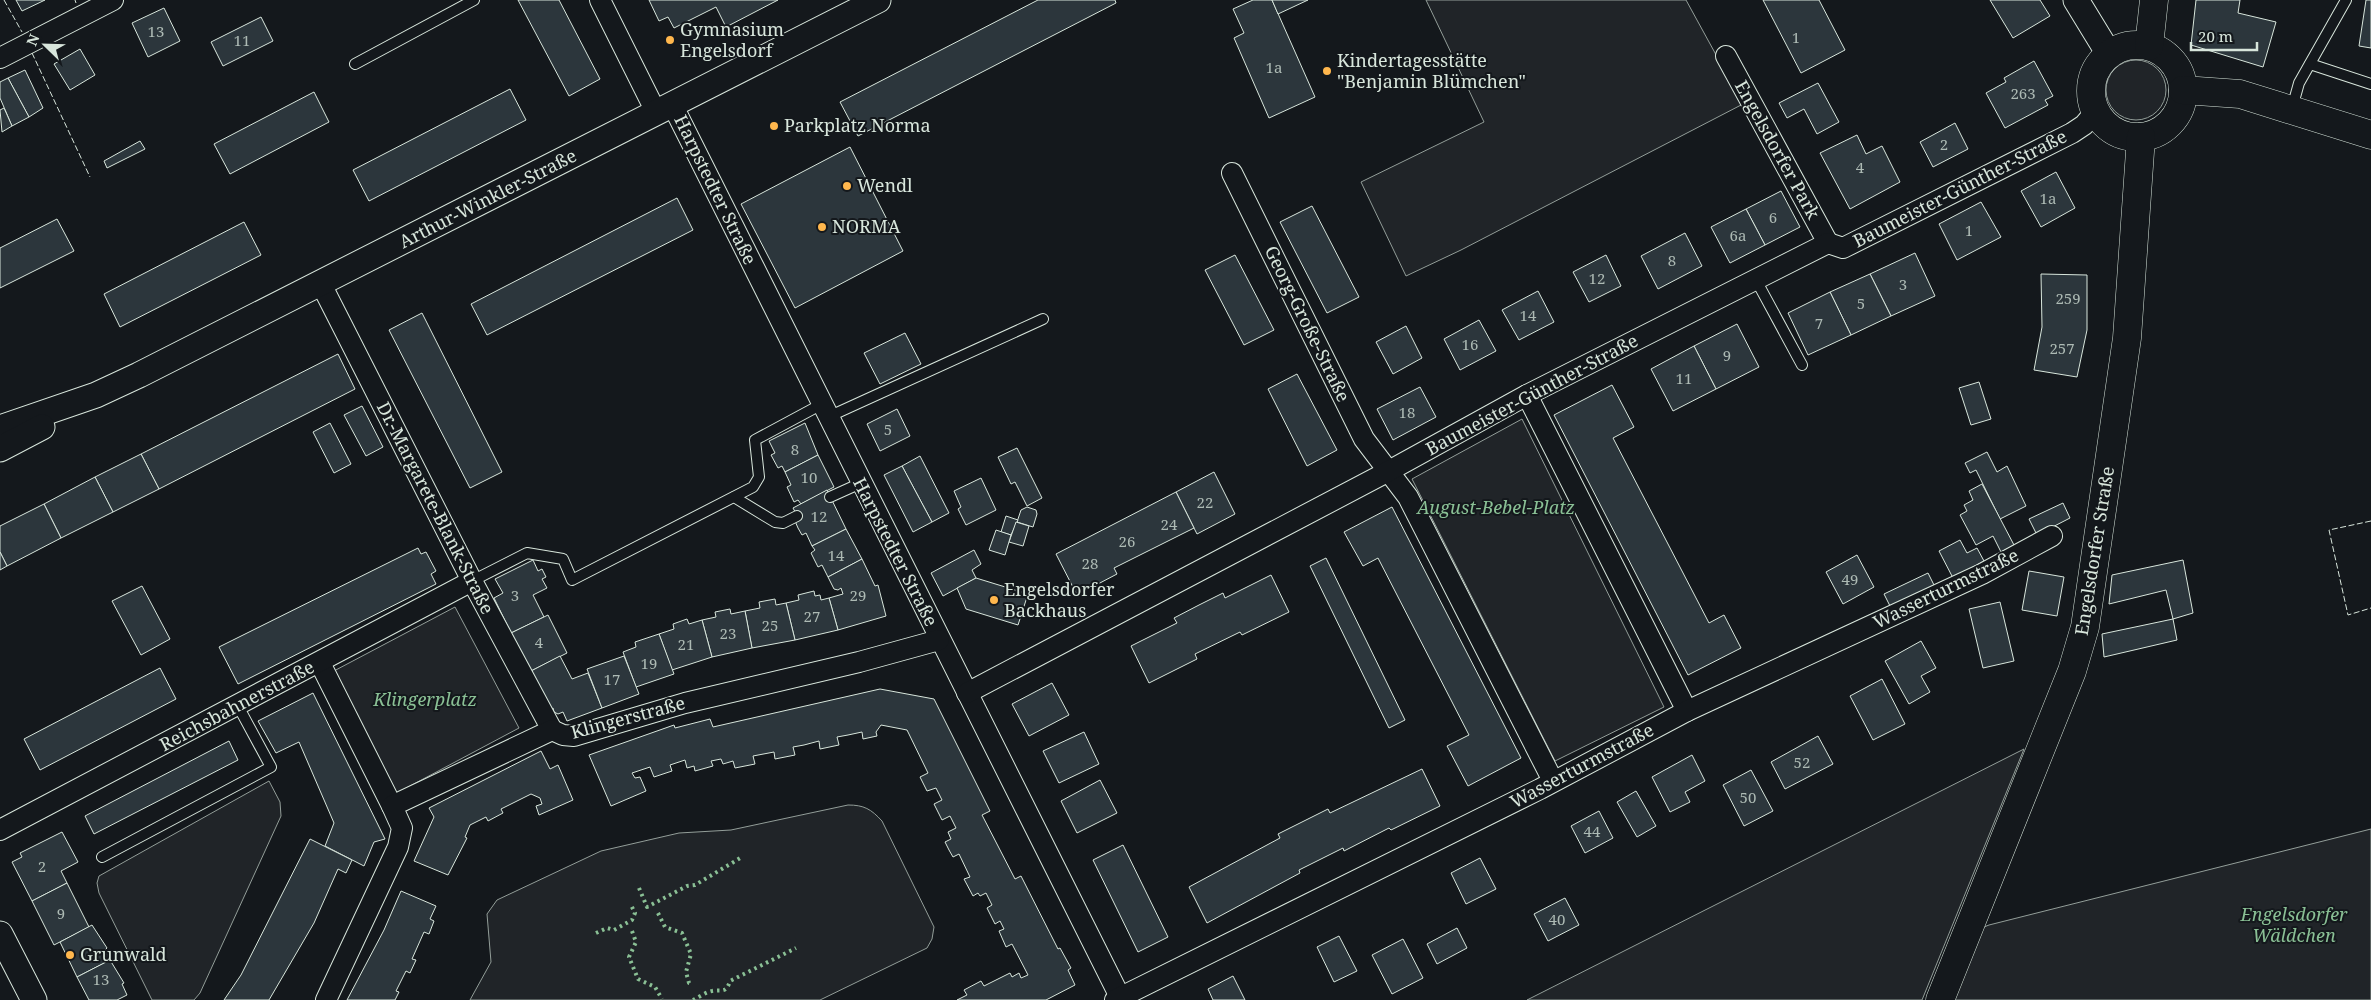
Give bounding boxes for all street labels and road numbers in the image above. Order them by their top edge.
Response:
street label: Engelsdorfer Park [1730,76,1826,224]
street label: Harpstedter Straße [669,111,763,268]
street label: Baumeister-Günther-Straße [1849,124,2071,253]
street label: Arthur-Winkler-Straße [395,143,580,253]
street label: Georg-Große-Straße [1260,242,1356,406]
street label: Baumeister-Günther-Straße [1421,328,1642,460]
street label: Dr.-Margarete-Blank-Straße [372,397,500,618]
street label: Engelsdorfer Straße [2069,465,2119,637]
street label: Harpstedter Straße [848,473,944,630]
street label: Wasserturmstraße [1869,542,2022,634]
street label: Reichsbahnerstraße [155,654,318,756]
street label: Klingerstraße [568,690,688,744]
street label: Wasserturmstraße [1506,717,1657,813]

